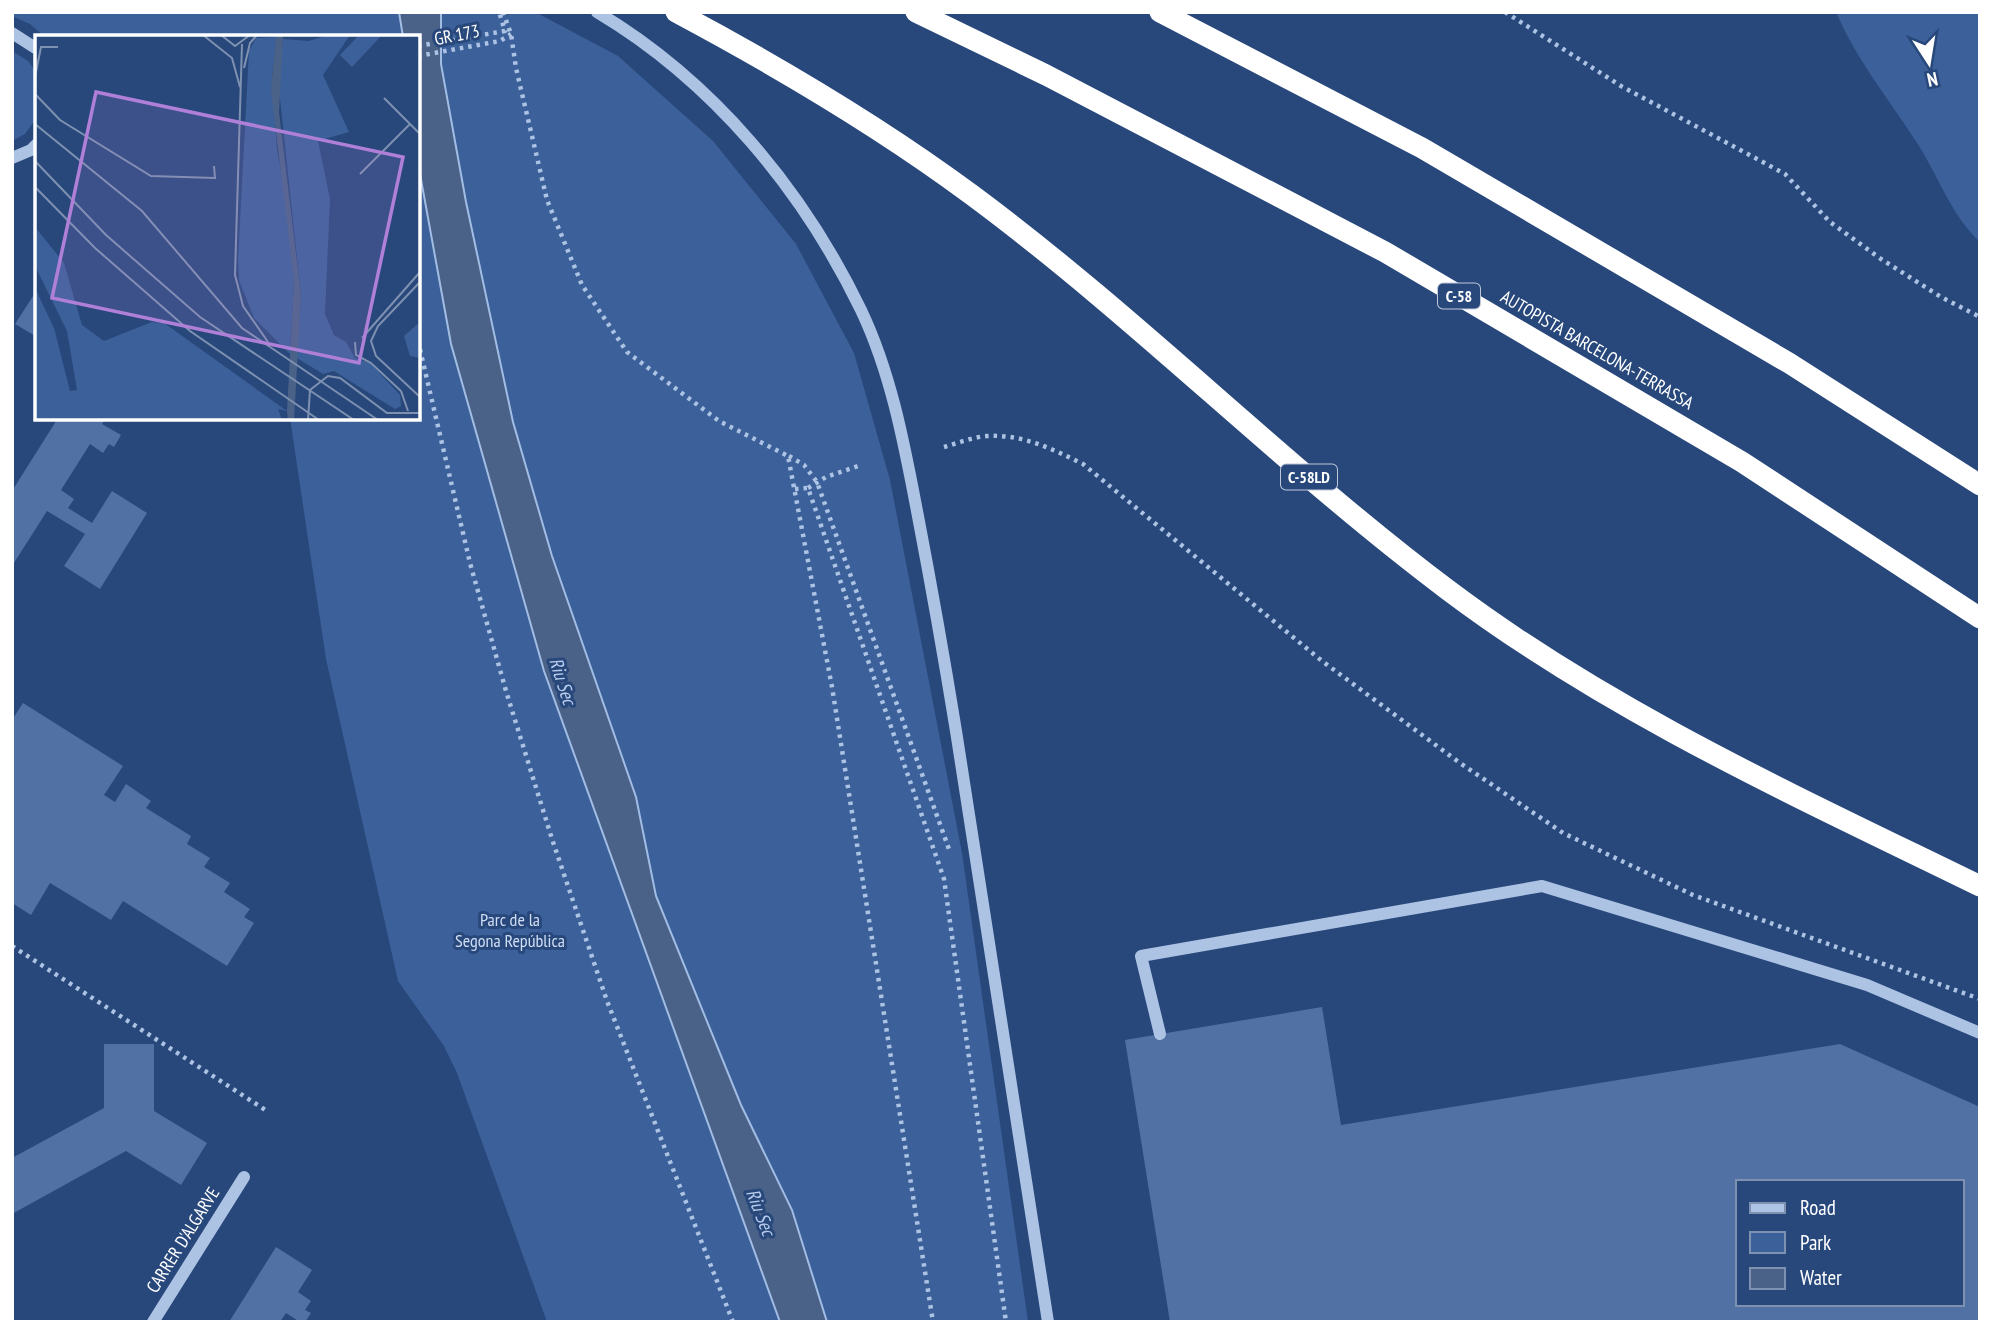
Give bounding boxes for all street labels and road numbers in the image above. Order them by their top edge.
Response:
street label: GR 173 [432,19,481,50]
road number: C-58 [1438,284,1480,308]
street label: AUTOPISTA BARCELONA-TERRASSA [1497,285,1698,415]
road number: C-58LD [1281,464,1337,490]
street label: CARRER D'ALGARVE [141,1183,224,1297]

